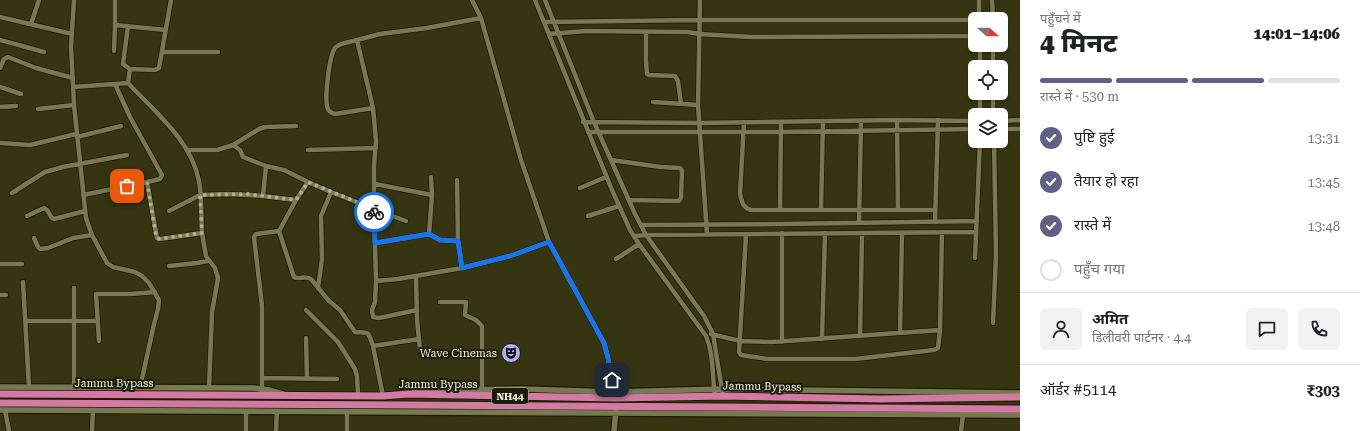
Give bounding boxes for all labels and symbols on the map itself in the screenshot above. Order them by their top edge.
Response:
north arrow [968,12,1008,52]
pin [110,169,144,203]
courier [354,192,394,232]
theatre icon: Wave Cinemas [500,342,522,364]
place label: Wave Cinemas [420,347,497,360]
pin [595,363,629,397]
street label: Jammu Bypass [75,377,153,390]
street label: Jammu Bypass [399,378,477,391]
street label: Jammu Bypass [722,379,802,394]
road number: NH44 [492,388,528,404]

